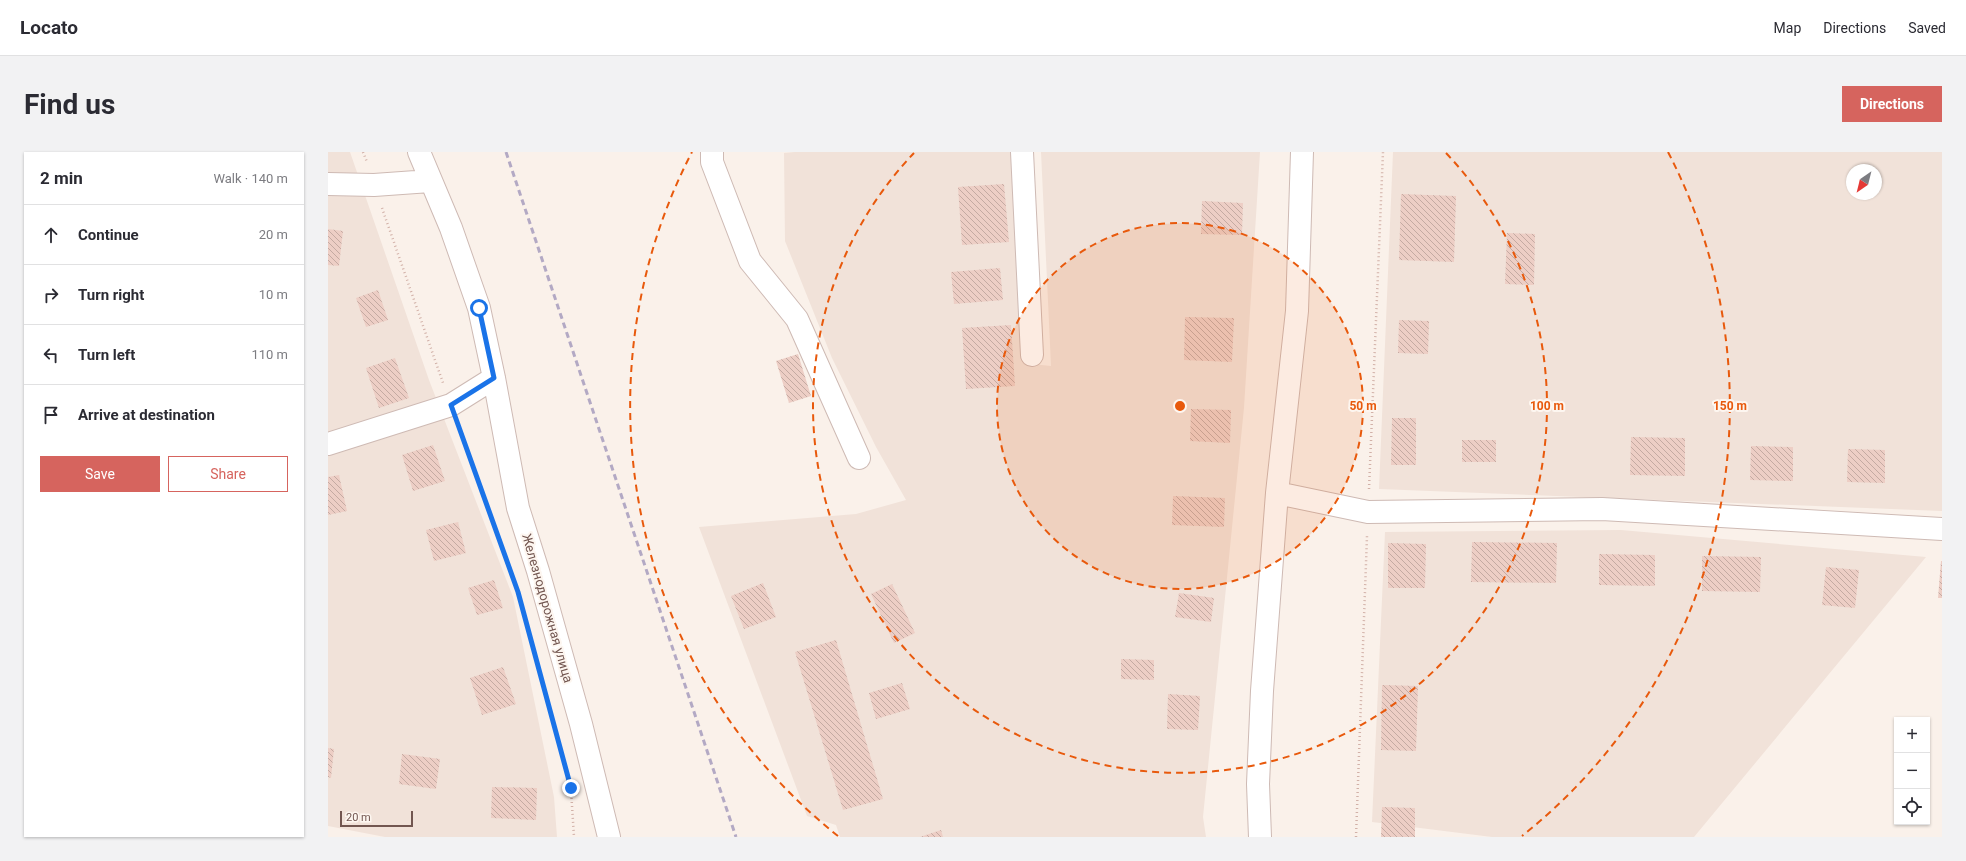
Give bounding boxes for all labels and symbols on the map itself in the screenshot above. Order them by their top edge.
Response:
north arrow [1846,164,1882,200]
route start [470,299,488,317]
centre of rings [1173,399,1187,413]
text: 50 m [1349,399,1377,413]
text: 100 m [1530,399,1564,413]
text: 150 m [1713,399,1747,413]
street label: Железнодорожная улица [519,532,576,684]
route end [562,779,580,797]
scale bar [340,809,413,828]

